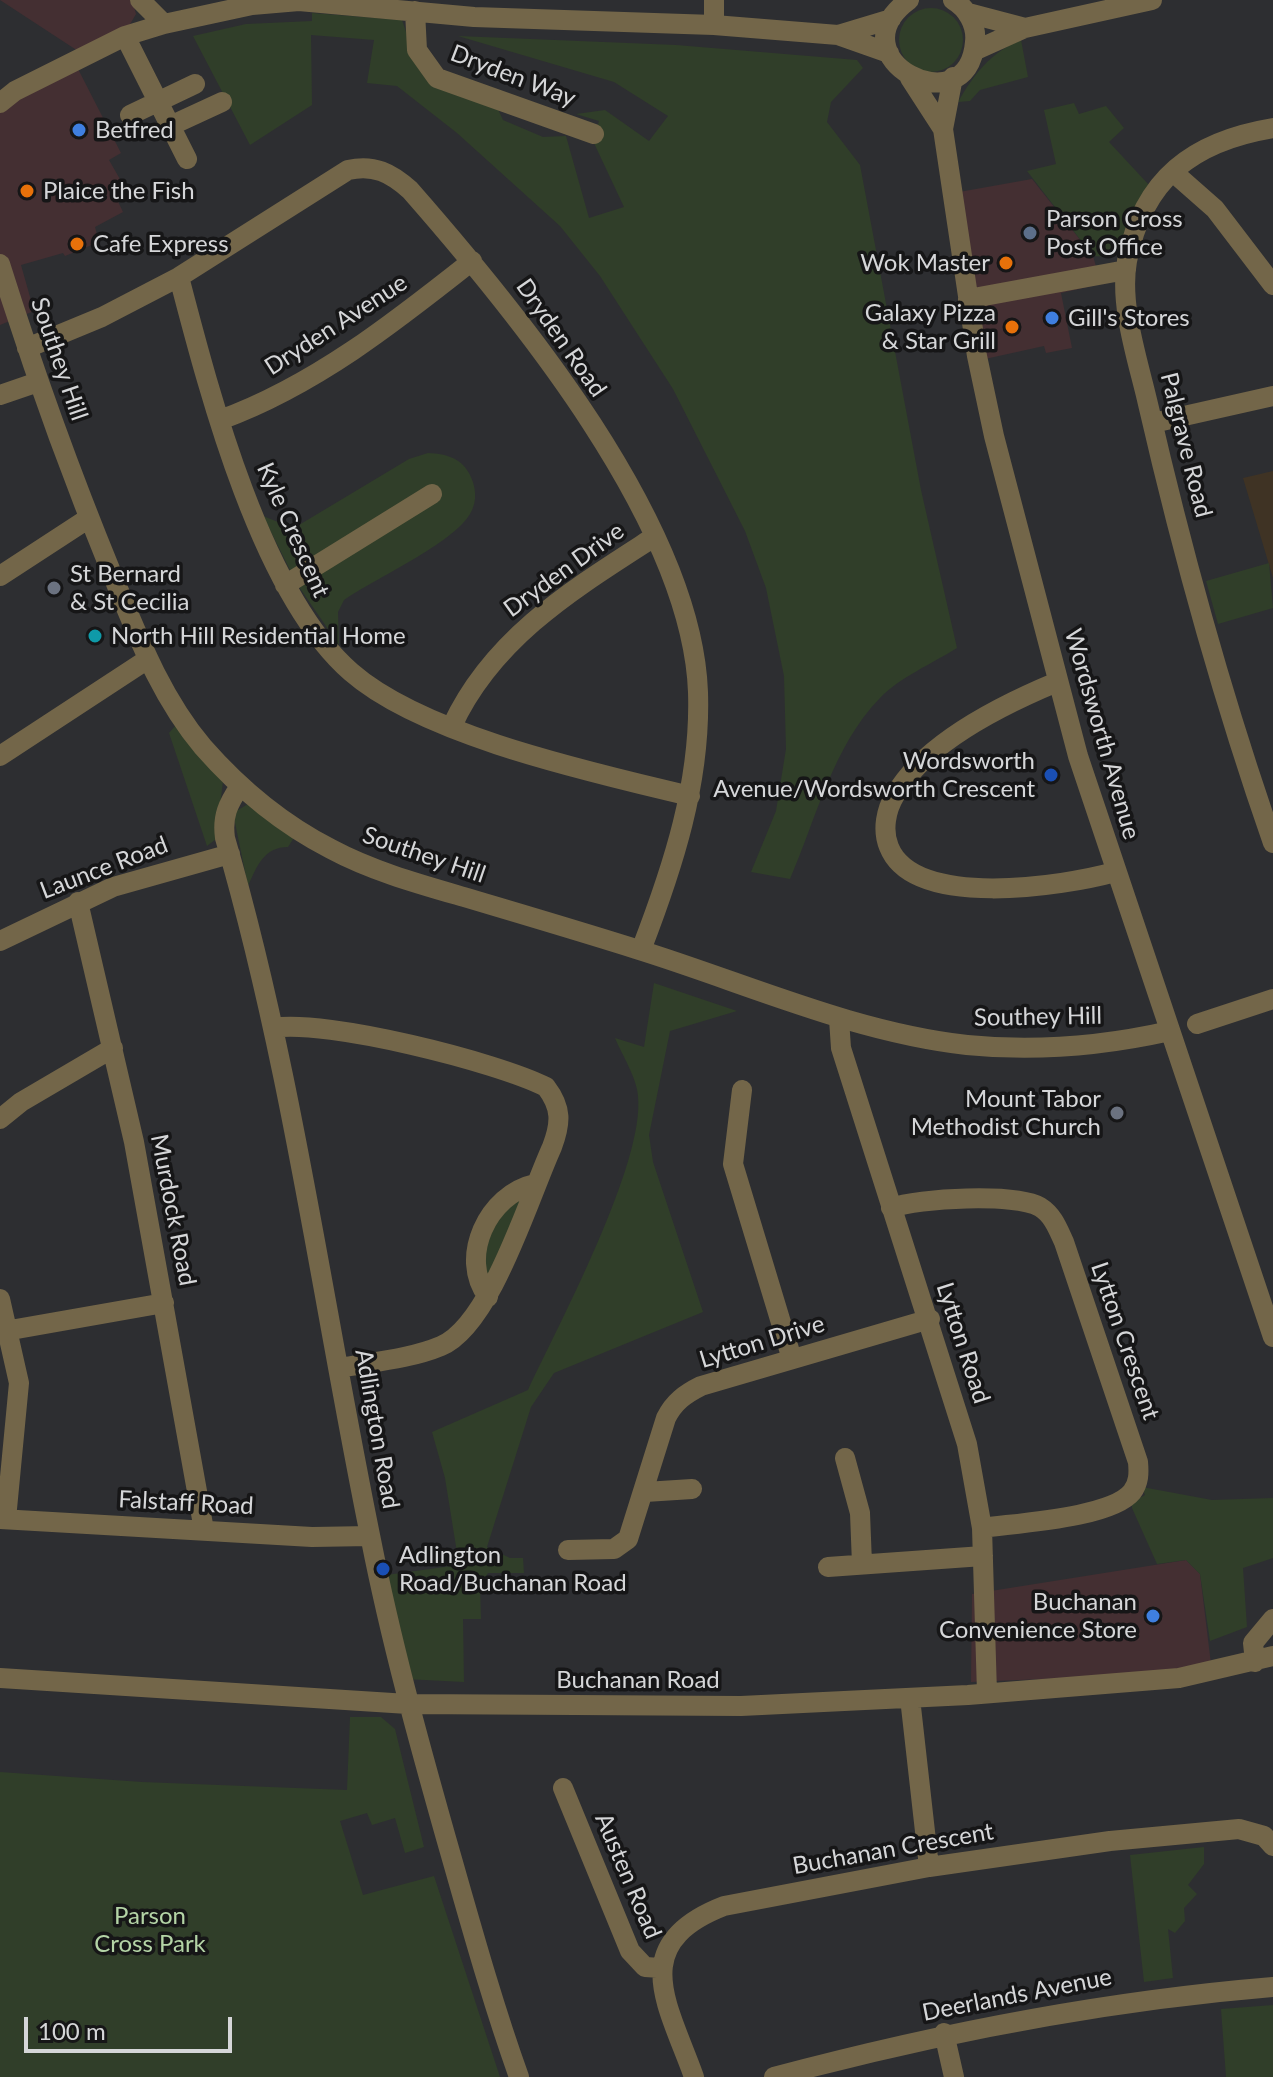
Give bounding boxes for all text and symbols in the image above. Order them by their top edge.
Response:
street label: Dryden Way [446,39,580,113]
place label: Betfred [95,116,174,144]
marker: Betfred [70,121,88,139]
place label: Plaice the Fish [43,177,195,205]
marker: Plaice the Fish [18,182,36,200]
place label: Parson Cross Post Office [1046,205,1183,261]
marker: Parson Cross Post Office [1021,224,1039,242]
place label: Cafe Express [93,230,229,258]
marker: Cafe Express [68,235,86,253]
place label: Wok Master [860,249,990,277]
marker: Wok Master [997,254,1015,272]
street label: Dryden Avenue [259,268,413,382]
street label: Dryden Road [510,273,612,403]
street label: Southey Hill [25,294,93,424]
place label: Galaxy Pizza & Star Grill [865,299,996,355]
place label: Gill's Stores [1068,304,1190,332]
marker: Gill's Stores [1043,309,1061,327]
marker: Galaxy Pizza & Star Grill [1003,318,1021,336]
street label: Palgrave Road [1154,370,1218,520]
street label: Kyle Crescent [250,458,336,602]
street label: Dryden Drive [498,517,630,623]
place label: St Bernard & St Cecilia [70,560,189,616]
marker: St Bernard & St Cecilia [45,579,63,597]
place label: North Hill Residential Home [111,622,406,650]
street label: Wordsworth Avenue [1058,625,1146,843]
marker: North Hill Residential Home [86,627,104,645]
place label: Wordsworth Avenue/Wordsworth Crescent [713,747,1035,803]
marker: Wordsworth Avenue/Wordsworth Crescent [1042,766,1060,784]
street label: Southey Hill [359,821,489,889]
street label: Launce Road [36,830,172,906]
street label: Southey Hill [974,1001,1102,1033]
place label: Mount Tabor Methodist Church [911,1085,1101,1141]
marker: Mount Tabor Methodist Church [1108,1104,1126,1122]
street label: Murdock Road [144,1132,202,1288]
street label: Lytton Crescent [1085,1258,1165,1424]
street label: Lytton Road [930,1279,996,1407]
street label: Lytton Drive [696,1309,828,1375]
street label: Adlington Road [349,1347,405,1511]
street label: Falstaff Road [118,1485,254,1521]
place label: Adlington Road/Buchanan Road [399,1541,627,1597]
marker: Adlington Road/Buchanan Road [374,1560,392,1578]
place label: Buchanan Convenience Store [939,1588,1137,1644]
marker: Buchanan Convenience Store [1144,1607,1162,1625]
street label: Buchanan Road [556,1666,720,1694]
street label: Austen Road [589,1809,667,1943]
street label: Buchanan Crescent [790,1817,996,1881]
park label: Parson Cross Park [94,1902,206,1958]
street label: Deerlands Avenue [920,1962,1114,2028]
scale bar [28,2001,236,2051]
text: 100 m [38,2016,106,2045]

